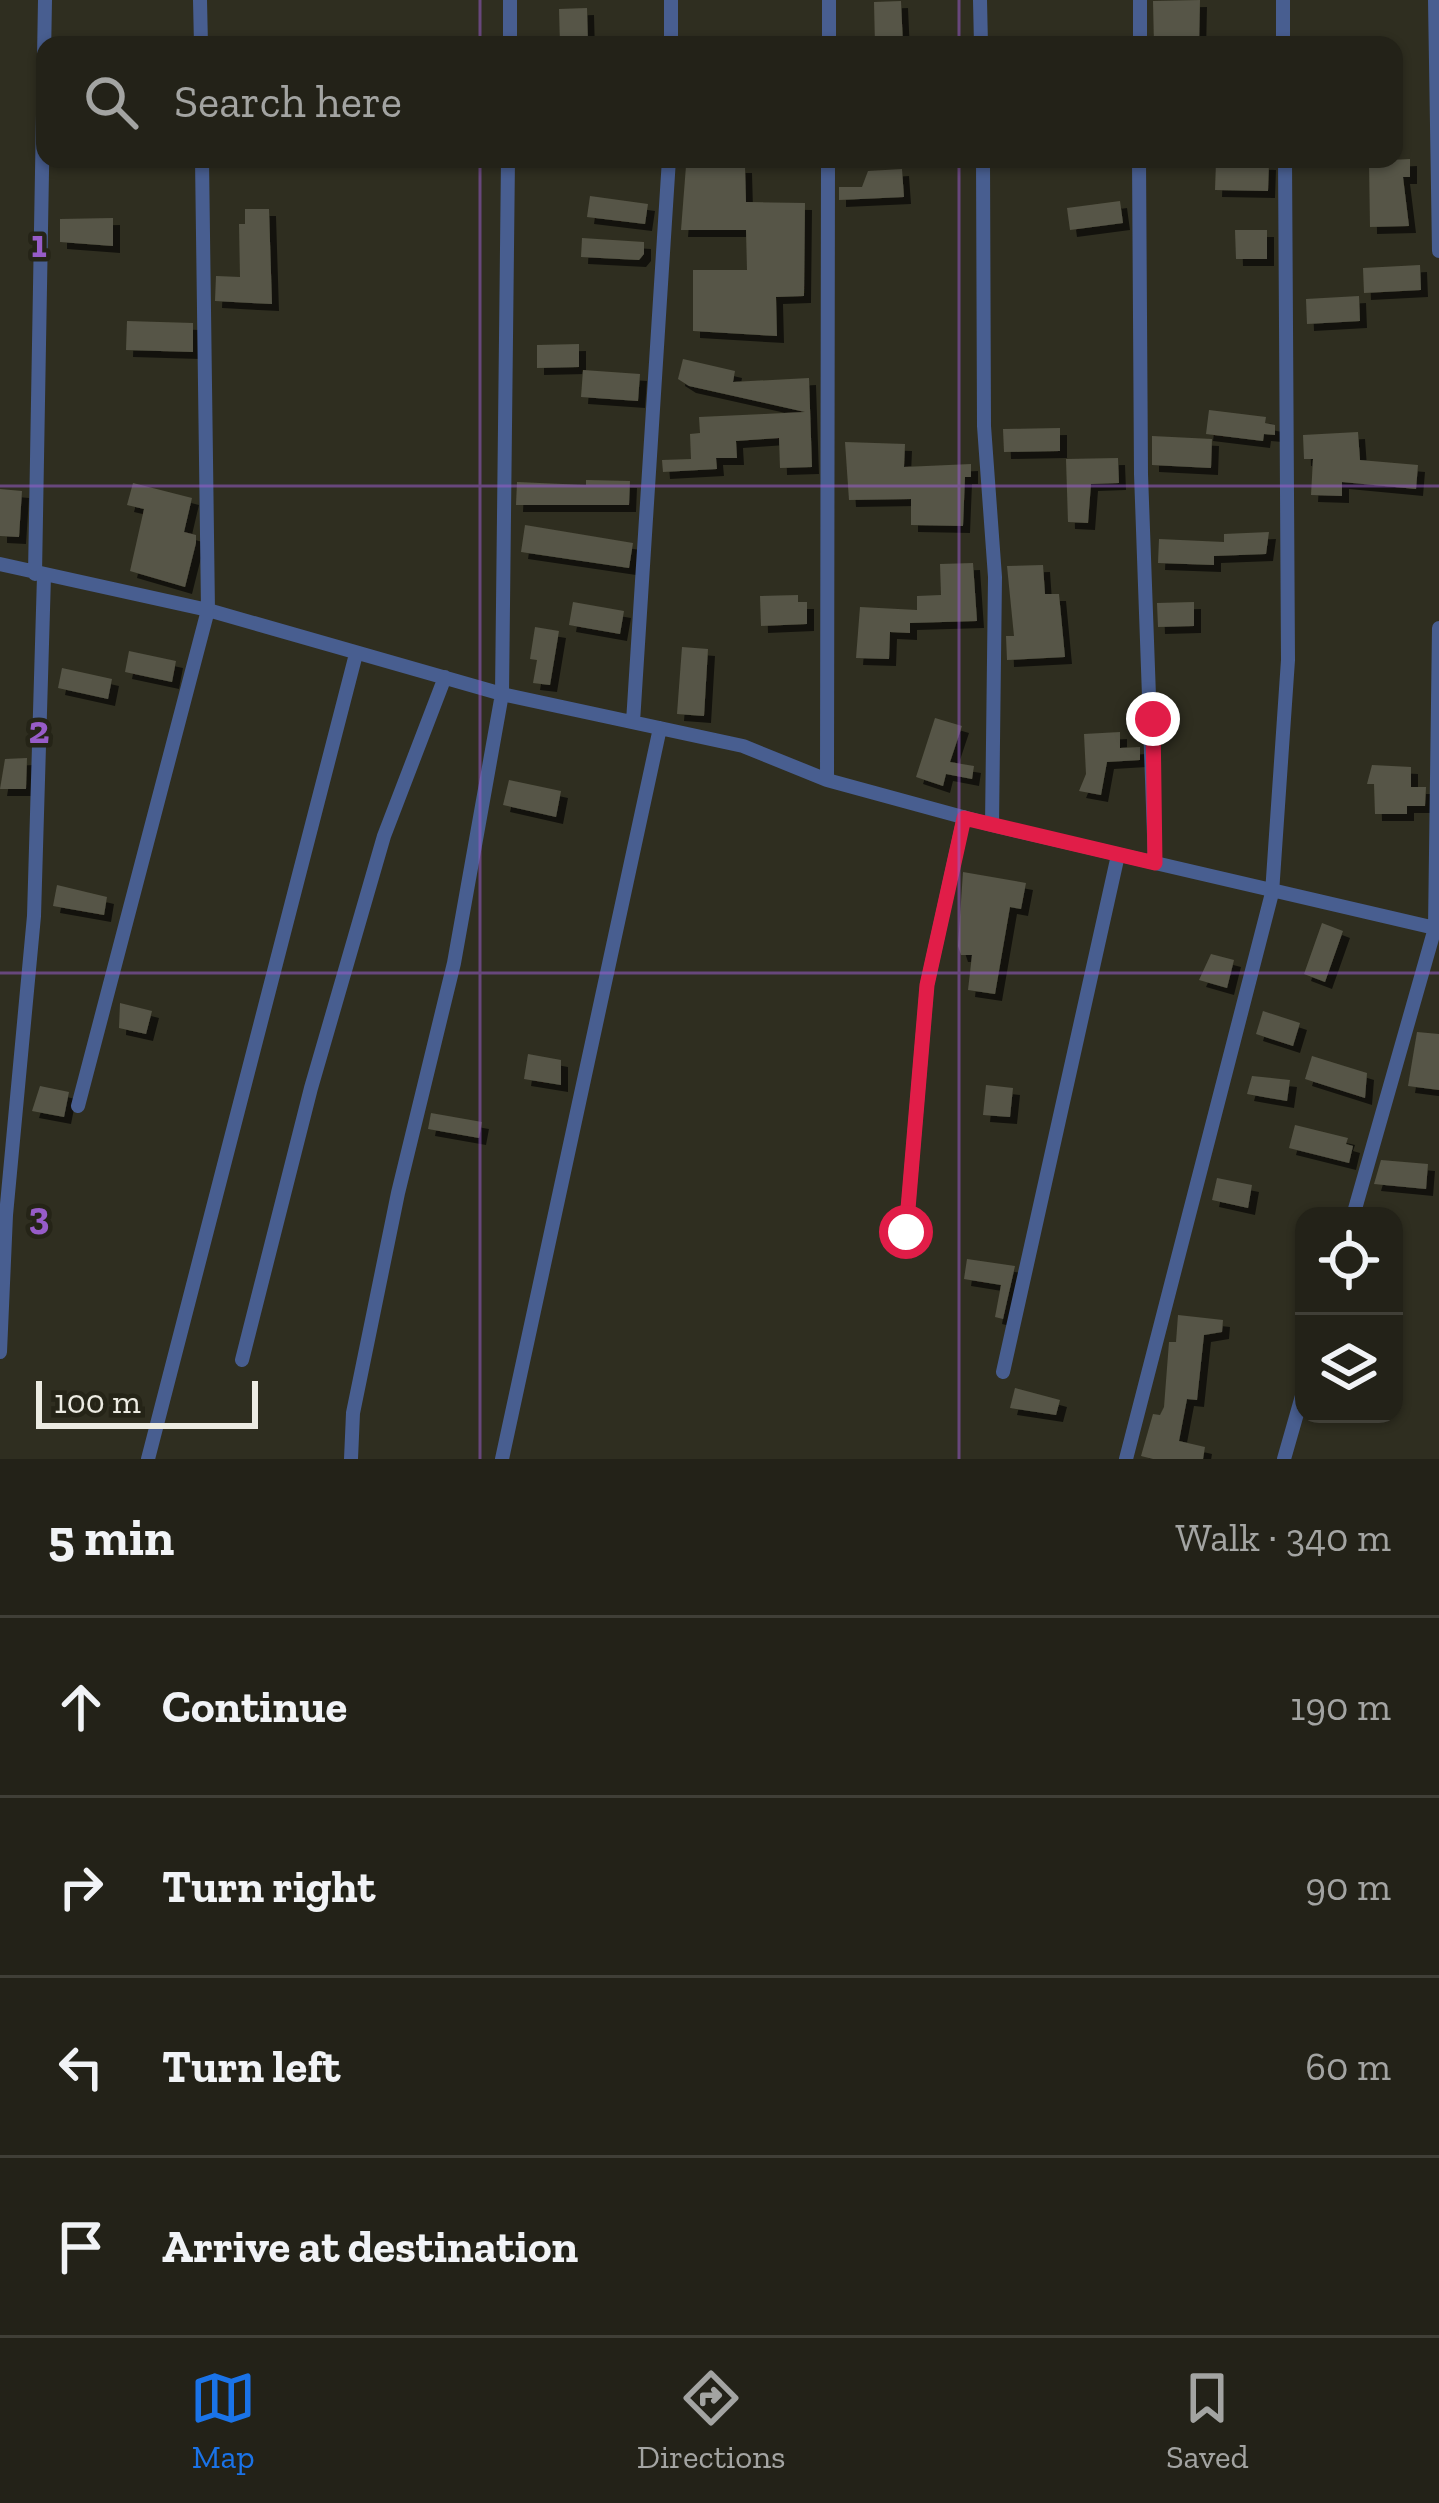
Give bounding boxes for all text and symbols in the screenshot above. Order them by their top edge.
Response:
search box [36,36,1403,168]
icon: search [78,69,144,135]
text: Search here [174,75,402,129]
text: 1 [31,220,47,267]
route end [1126,692,1180,746]
text: 2 [29,706,50,753]
text: 3 [29,1192,49,1239]
route start [879,1205,933,1259]
map controls [1295,1207,1403,1423]
button: locate [1295,1207,1403,1315]
button: layers [1295,1315,1403,1423]
scale bar [36,1375,258,1428]
text: 100 m [54,1382,141,1421]
text: 5 min [48,1507,174,1568]
text: Walk · 340 m [1175,1514,1391,1561]
icon: ahead [48,1674,114,1740]
text: Continue [162,1680,347,1734]
text: 190 m [1290,1683,1391,1730]
icon: right [48,1854,114,1920]
text: Turn right [162,1860,375,1914]
text: 90 m [1305,1863,1391,1910]
icon: left [48,2034,114,2100]
text: Turn left [162,2040,340,2094]
text: 60 m [1305,2043,1391,2090]
icon: arrive [48,2214,114,2280]
text: Arrive at destination [162,2220,578,2274]
tab: Map [190,2365,256,2476]
tab: Directions [637,2365,786,2476]
tab: Saved [1166,2365,1249,2476]

